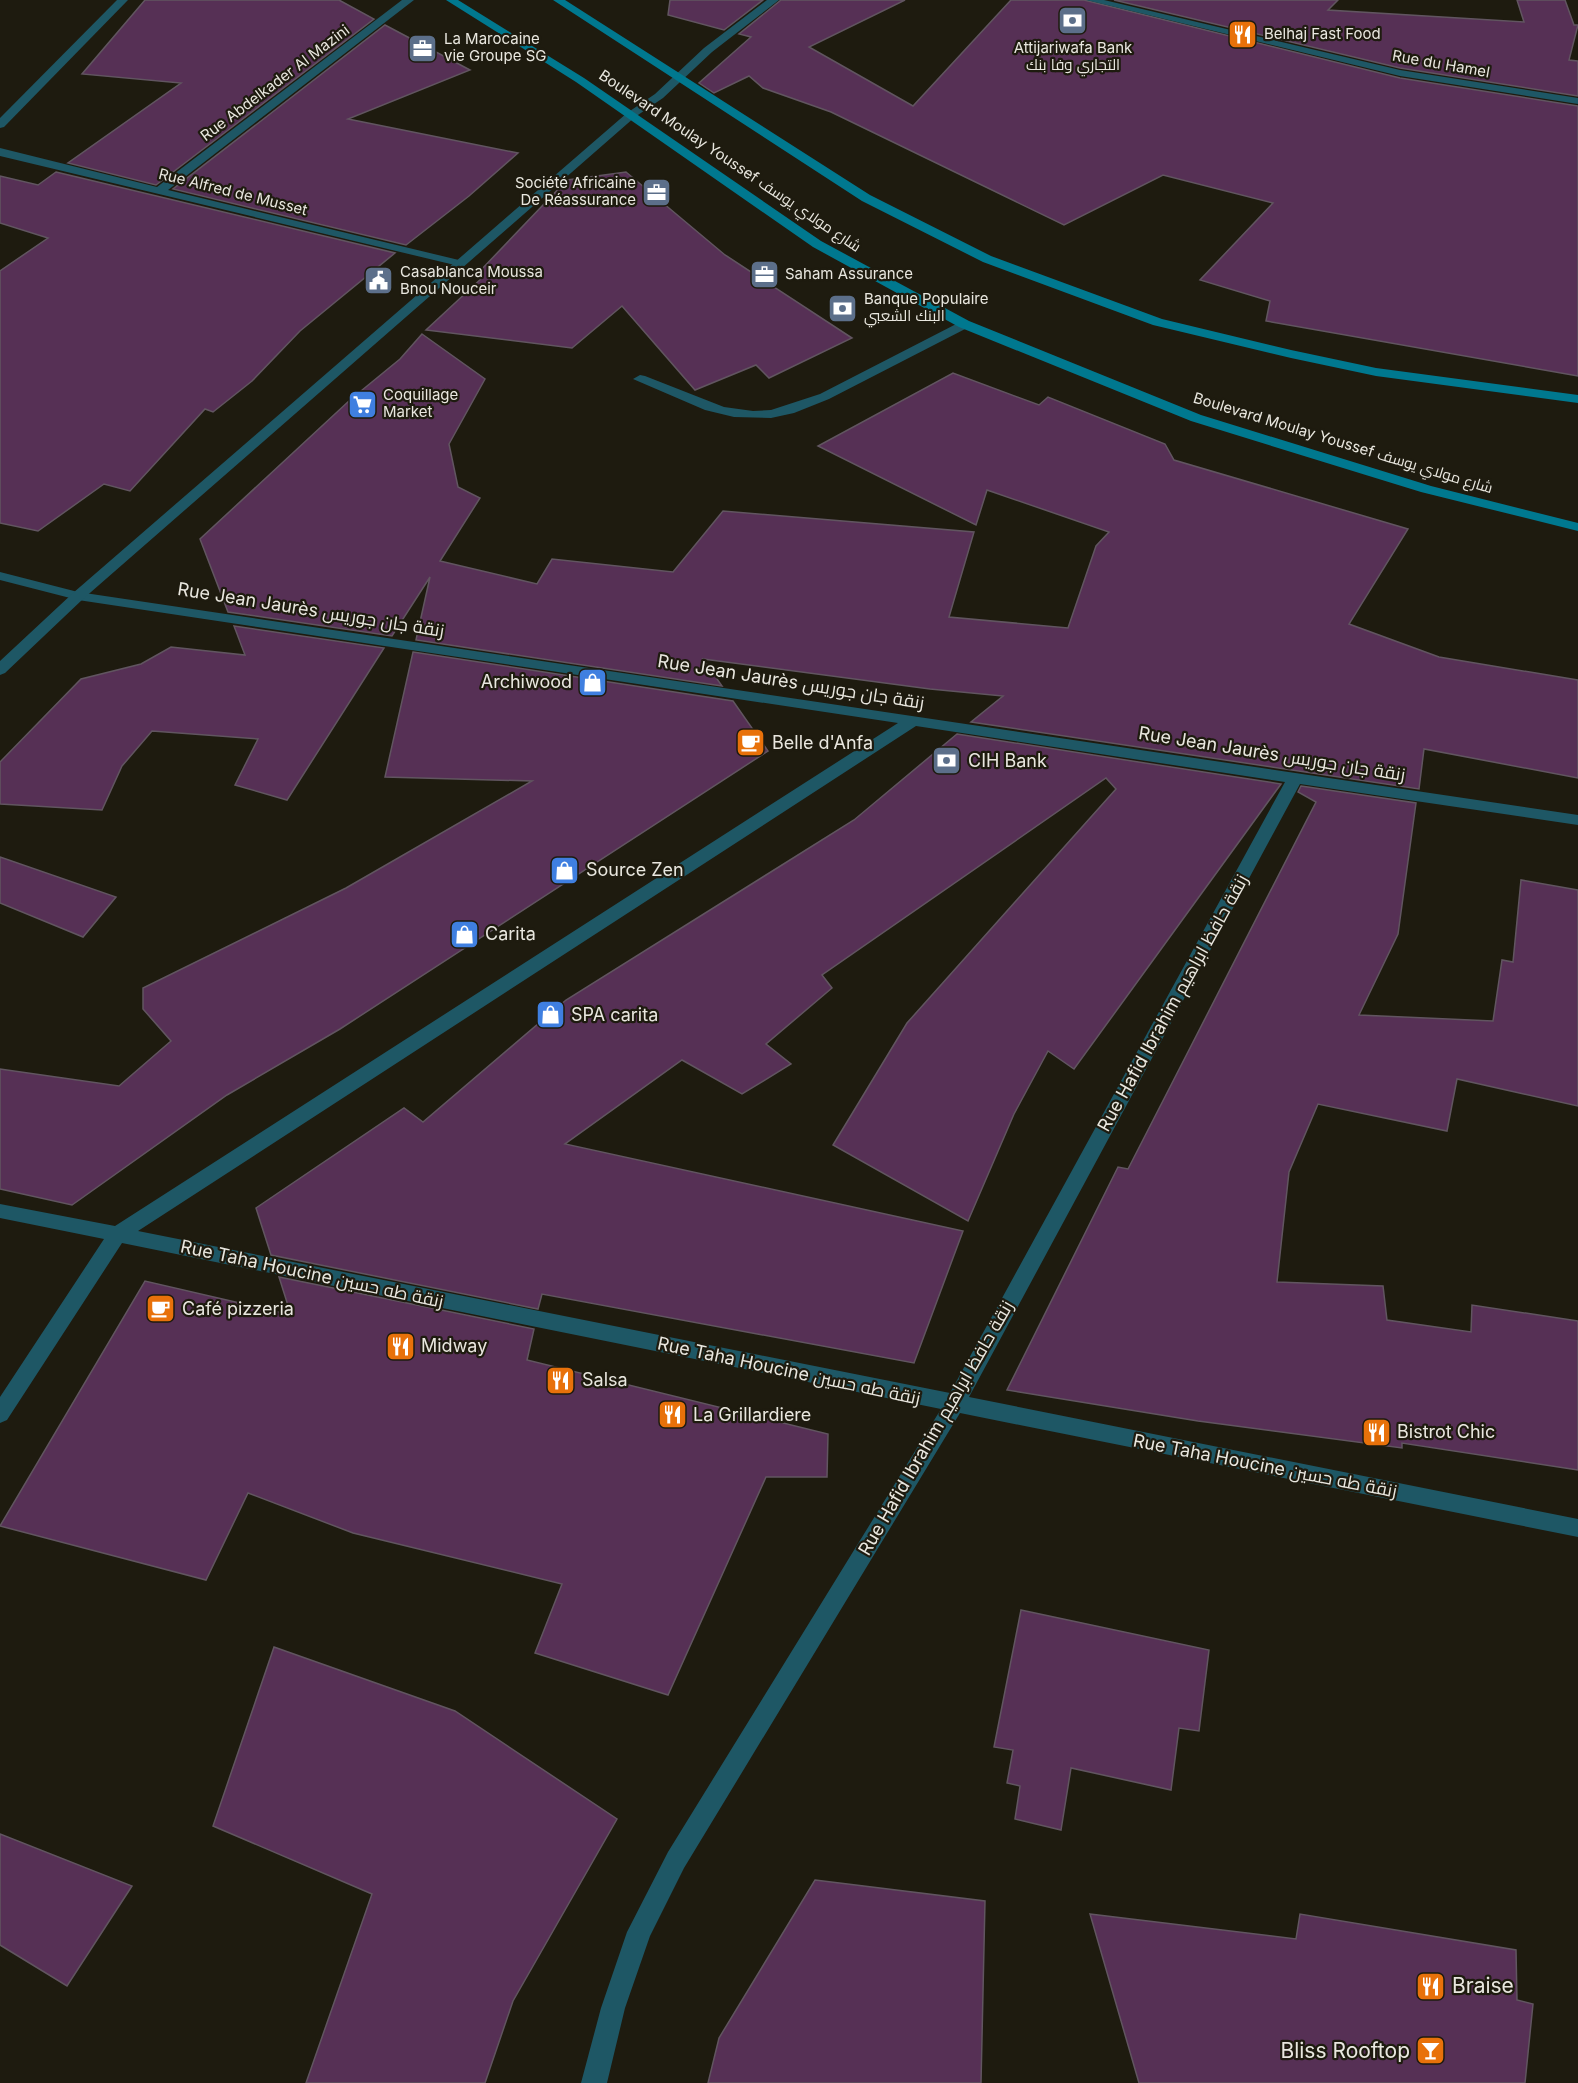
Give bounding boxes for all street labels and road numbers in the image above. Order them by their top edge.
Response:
street label: Rue Abdelkader Al Mazini [196,20,353,145]
street label: Rue du Hamel [1391,46,1491,81]
street label: Boulevard Moulay Youssef شارع مولاي يوسف [594,65,865,258]
street label: Rue Alfred de Musset [157,164,310,219]
street label: Boulevard Moulay Youssef شارع مولاي يوسف [1190,388,1495,500]
street label: Rue Jean Jaurès زنقة جان جوريس [176,578,446,642]
street label: Rue Jean Jaurès زنقة جان جوريس [656,650,926,714]
street label: Rue Jean Jaurès زنقة جان جوريس [1137,722,1407,786]
street label: Rue Hafid Ibrahim زنقة حافظ ابراهيم [1093,871,1254,1136]
street label: Rue Taha Houcine زنقة طه حسين [178,1235,446,1313]
street label: Rue Hafid Ibrahim زنقة حافظ ابراهيم [854,1297,1019,1560]
street label: Rue Taha Houcine زنقة طه حسين [655,1332,923,1410]
street label: Rue Taha Houcine زنقة طه حسين [1131,1430,1399,1502]

